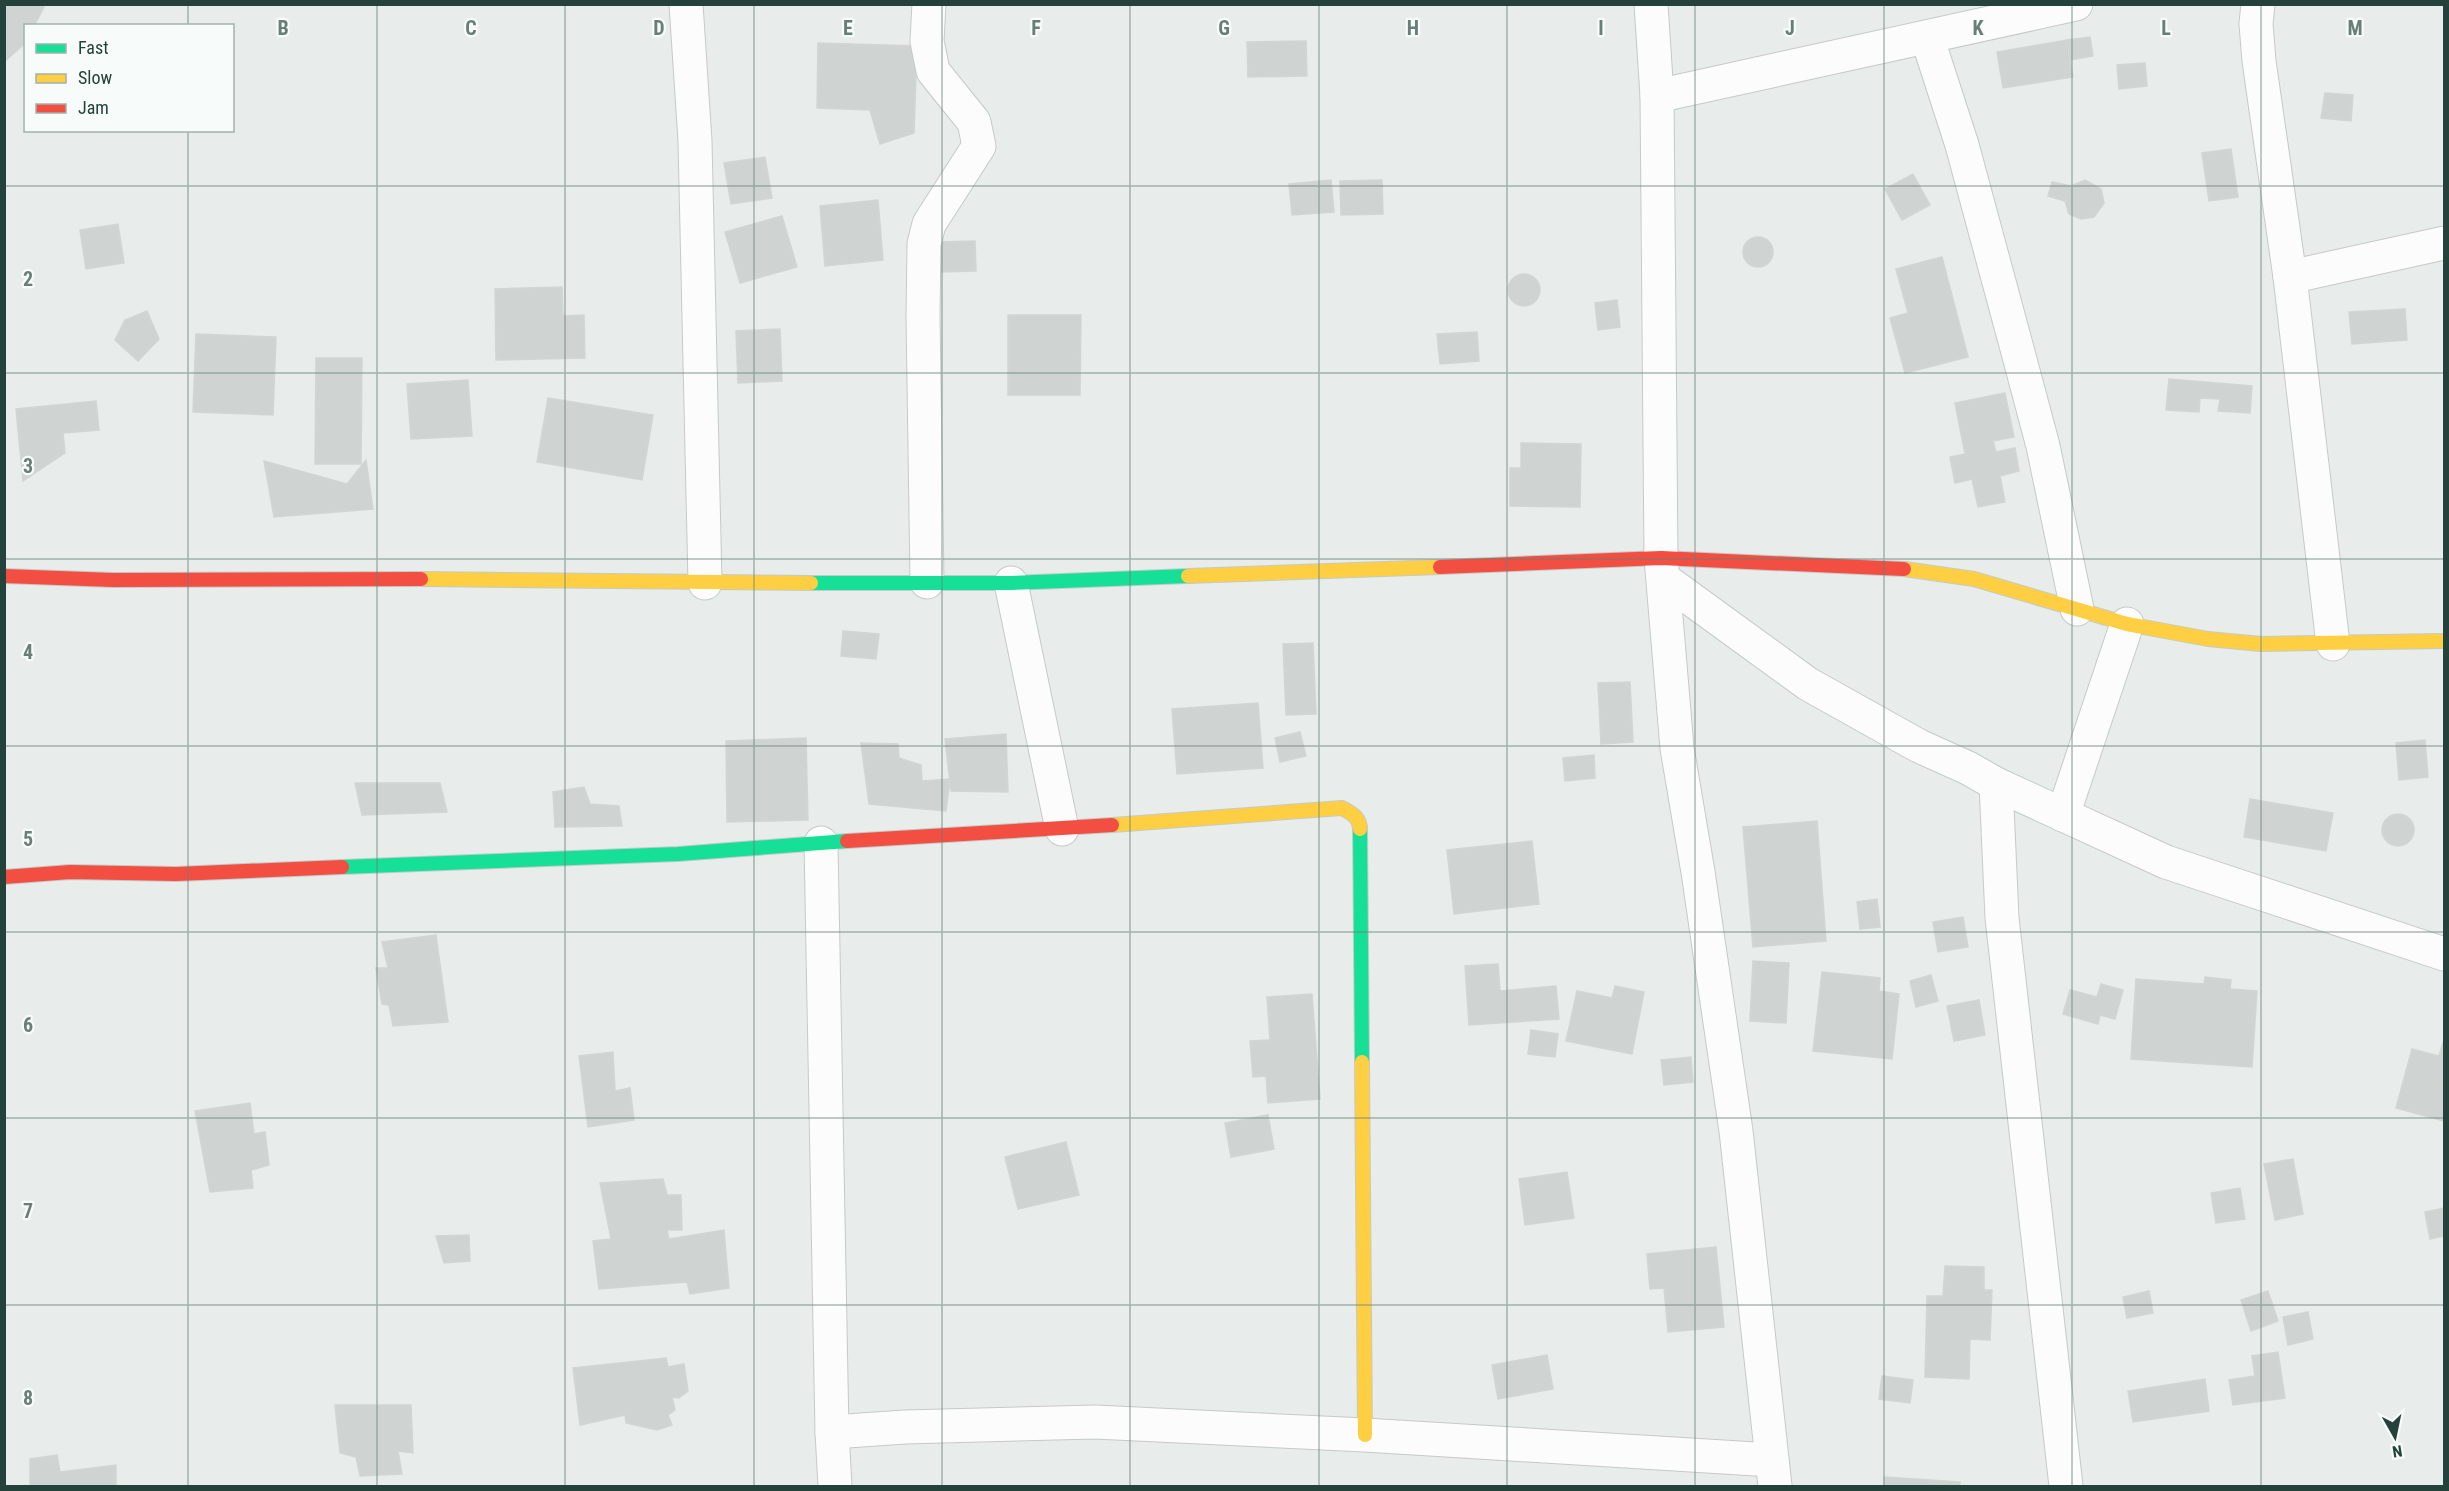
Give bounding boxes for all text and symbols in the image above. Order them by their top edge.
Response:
text: B [277,16,289,40]
text: C [465,16,477,40]
text: D [653,16,665,40]
text: E [843,16,853,40]
text: F [1031,16,1041,40]
text: G [1218,16,1230,40]
text: H [1407,16,1419,40]
text: I [1598,16,1604,40]
text: J [1785,16,1795,40]
text: K [1972,16,1984,40]
text: L [2161,16,2171,40]
text: M [2347,16,2363,40]
legend [24,24,234,132]
text: Fast [78,37,109,58]
text: Slow [78,67,113,88]
text: Jam [78,97,109,118]
text: 2 [23,267,33,291]
text: 3 [23,454,33,478]
text: 4 [23,640,33,664]
text: 5 [23,827,33,851]
text: 6 [23,1013,33,1037]
text: 7 [23,1199,33,1223]
text: 8 [23,1386,33,1410]
north arrow [2365,1407,2425,1467]
text: N [2391,1441,2404,1461]

